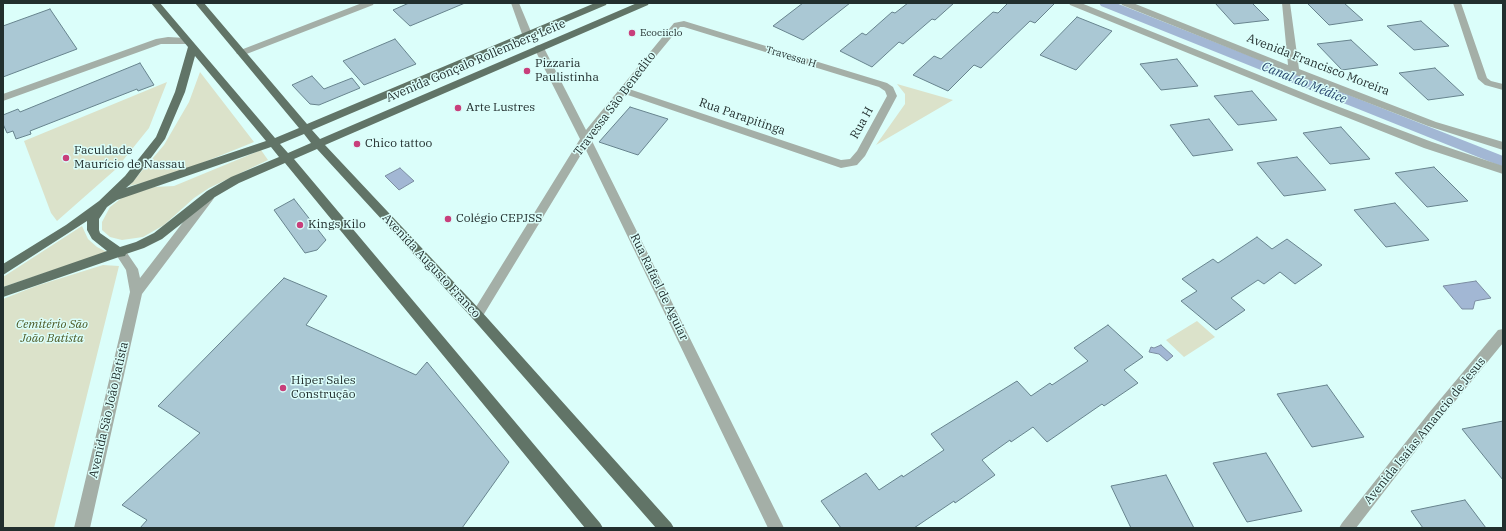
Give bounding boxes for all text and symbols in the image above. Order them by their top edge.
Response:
street label: Avenida Gonçalo Rollemberg Leite [384,17,568,105]
place label: Ecociiclo [640,27,682,39]
marker: Ecociiclo [627,28,637,38]
street label: Avenida Francisco Moreira [1245,31,1391,99]
street label: Travessa H [764,44,818,70]
street label: Travessa São Benedito [571,49,659,159]
place label: Pizzaria Paulistinha [535,57,599,85]
water label: Canal do Médice [1259,59,1349,107]
marker: Pizzaria Paulistinha [522,66,532,76]
street label: Rua Parapitinga [697,95,787,139]
place label: Arte Lustres [466,101,535,115]
marker: Arte Lustres [453,103,463,113]
street label: Rua H [847,105,877,141]
place label: Chico tattoo [365,137,432,151]
marker: Chico tattoo [352,139,362,149]
place label: Faculdade Maurício de Nassau [74,144,185,172]
marker: Faculdade Maurício de Nassau [61,153,71,163]
street label: Avenida Augusto Franco [379,211,483,321]
place label: Colégio CEPJSS [456,212,542,226]
marker: Colégio CEPJSS [443,214,453,224]
place label: Kings Kilo [308,218,366,232]
marker: Kings Kilo [295,220,305,230]
street label: Rua Rafael de Aguiar [627,231,691,343]
park label: Cemitério São João Batista [16,318,88,346]
street label: Avenida São João Batista [86,341,132,479]
street label: Avenida Isaías Amancio de Jesus [1361,355,1489,507]
place label: Hiper Sales Construção [291,374,356,402]
marker: Hiper Sales Construção [278,383,288,393]

